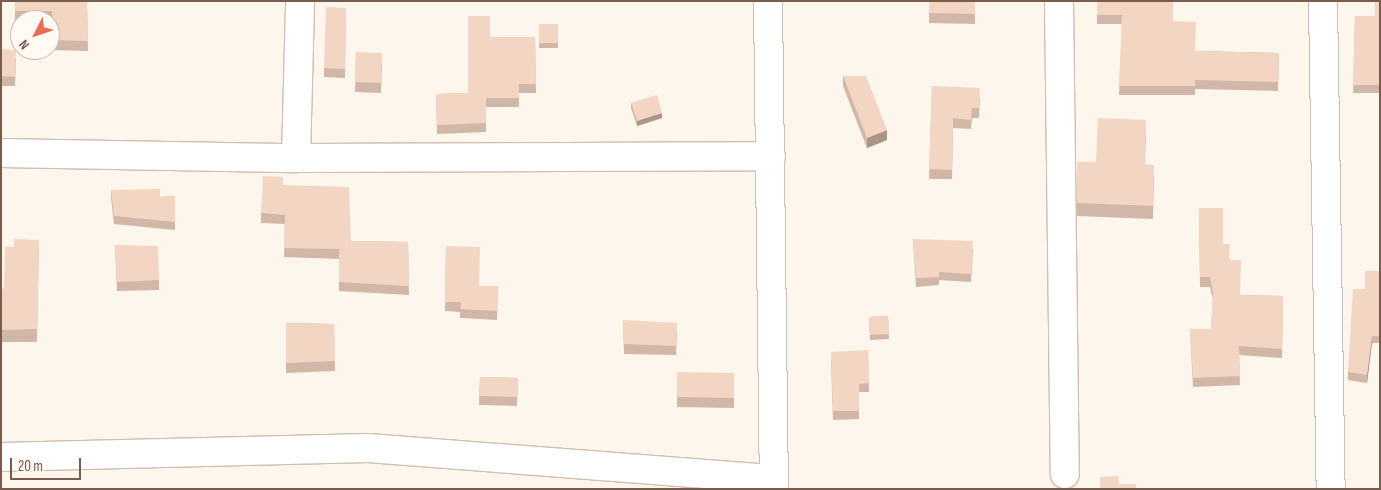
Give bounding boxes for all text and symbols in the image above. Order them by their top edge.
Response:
north arrow [10,10,60,60]
text: N [15,36,33,53]
scale bar [12,448,84,480]
text: 20 m [18,457,43,476]

